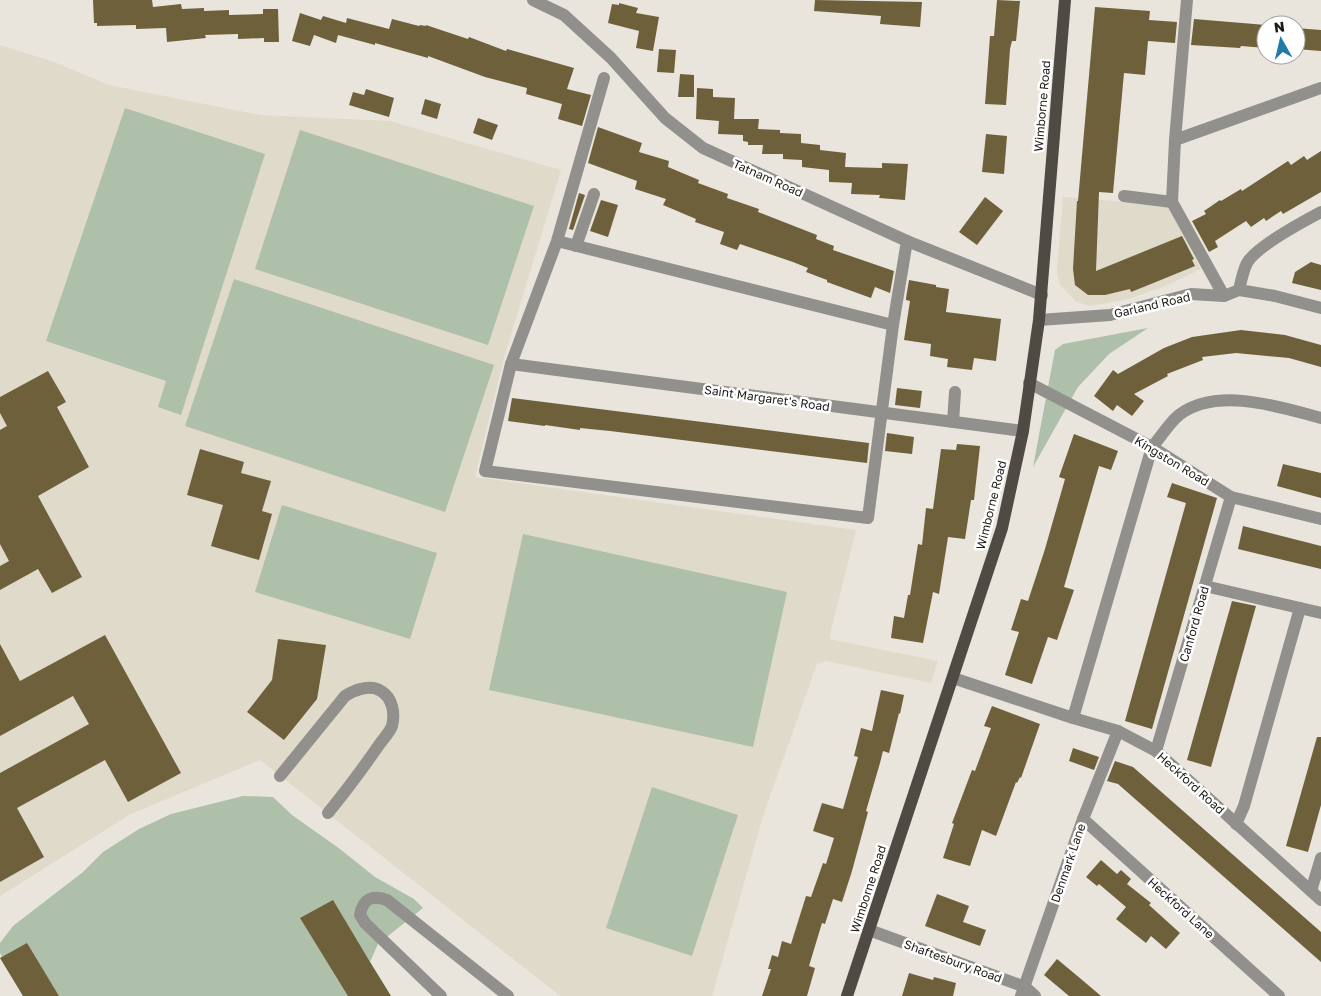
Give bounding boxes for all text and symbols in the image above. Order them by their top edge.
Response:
north arrow [1256,15,1306,65]
text: N [1273,17,1286,36]
street label: Wimborne Road [1031,60,1053,152]
street label: Tatnam Road [731,156,805,200]
street label: Garland Road [1112,289,1192,321]
street label: Saint Margaret's Road [703,382,831,414]
street label: Kingston Road [1132,433,1212,489]
street label: Wimborne Road [973,459,1009,551]
street label: Canford Road [1176,584,1212,664]
street label: Heckford Road [1154,749,1228,817]
street label: Denmark Lane [1047,821,1089,905]
street label: Wimborne Road [847,843,889,935]
street label: Heckford Lane [1145,874,1217,942]
street label: Shaftesbury Road [902,936,1004,986]

